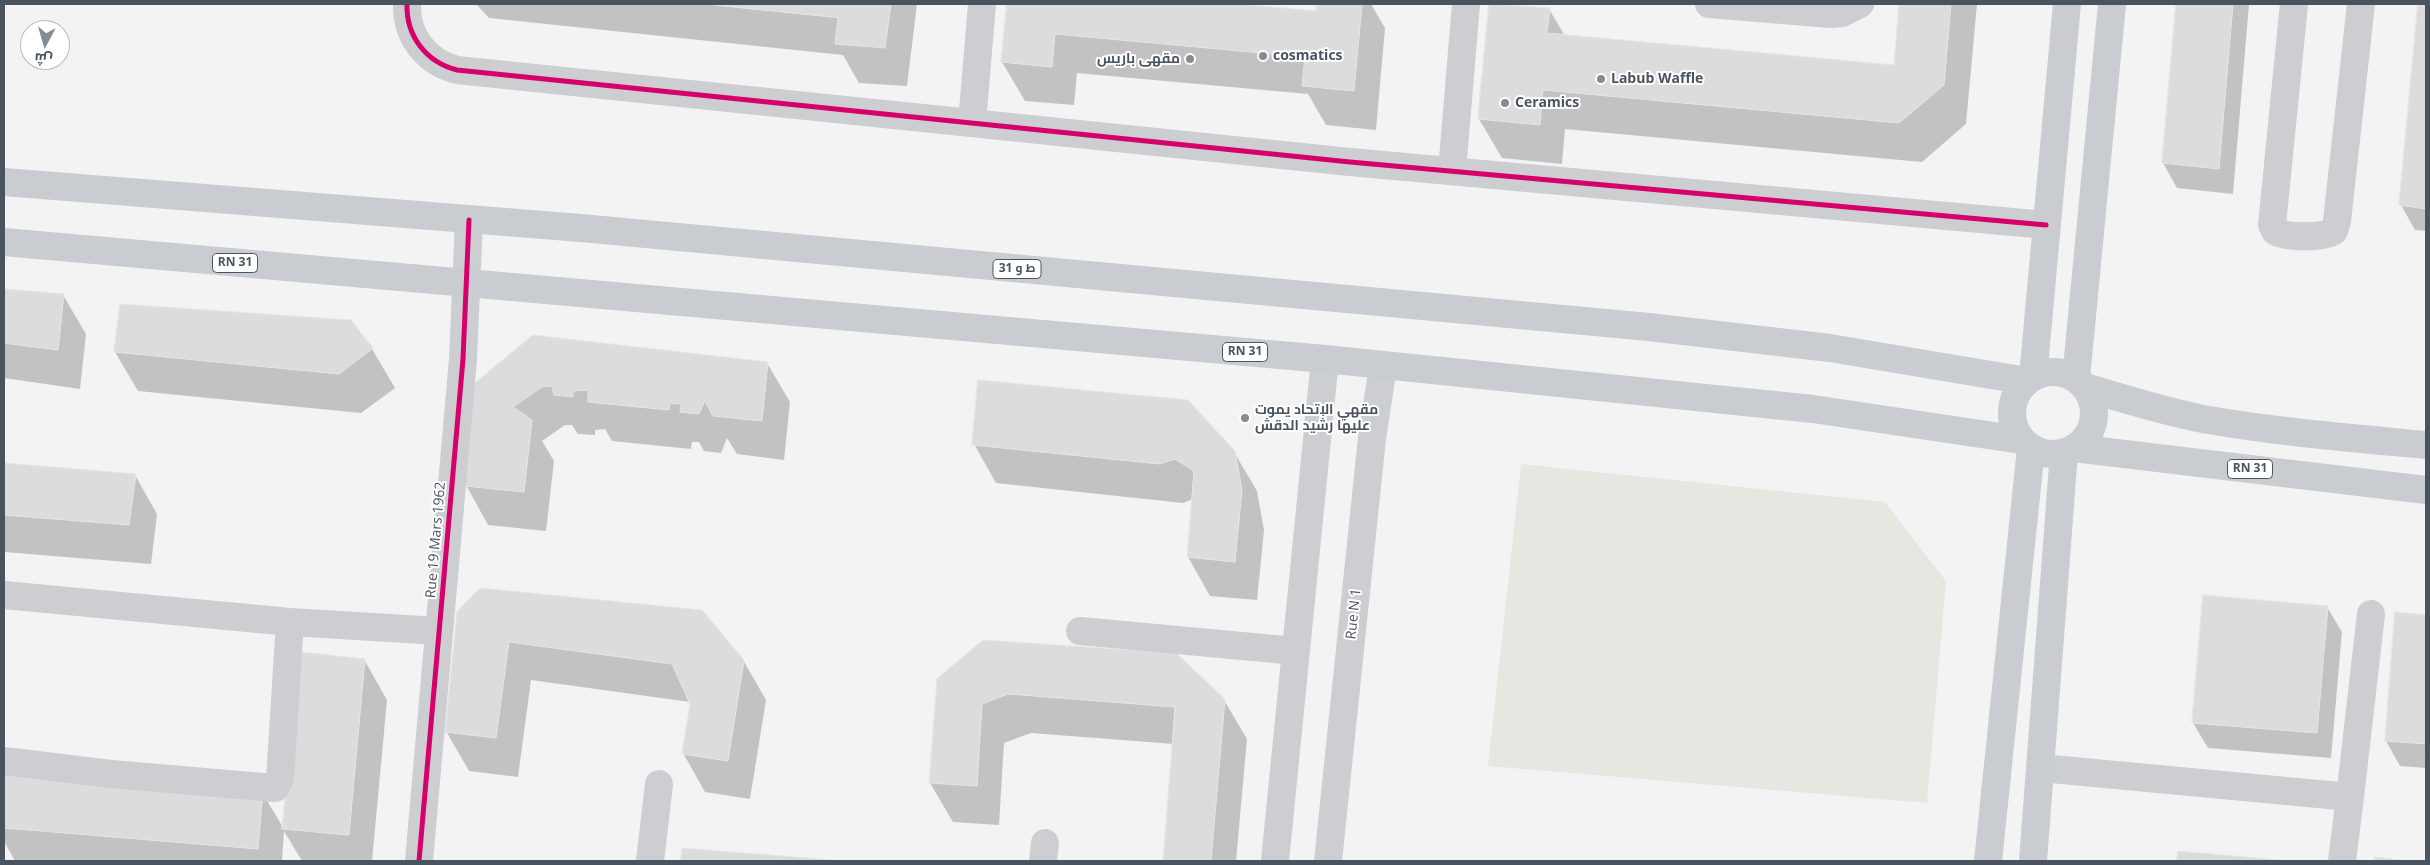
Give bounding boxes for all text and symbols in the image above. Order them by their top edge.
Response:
north arrow [20,20,70,70]
place label: cosmatics [1273,48,1343,64]
text: ش [34,49,53,70]
marker: cosmatics [1257,50,1269,62]
place label: مقهى باريس [1097,51,1180,67]
marker: مقهى باريس [1184,53,1196,65]
place label: Labub Waffle [1611,71,1703,87]
marker: Labub Waffle [1595,73,1607,85]
place label: Ceramics [1515,95,1579,111]
marker: Ceramics [1499,97,1511,109]
road number: RN 31 [212,254,258,272]
road number: ط و 31 [993,260,1041,278]
road number: RN 31 [1222,342,1268,362]
place label: مقهي الإتحاد يموت عليها رشيد الدقش [1255,402,1378,434]
marker: مقهي الإتحاد يموت عليها رشيد الدقش [1239,412,1251,424]
road number: RN 31 [2228,459,2272,478]
street label: Rue 19 Mars 1962 [423,481,449,599]
street label: Rue N 1 [1343,588,1365,640]

